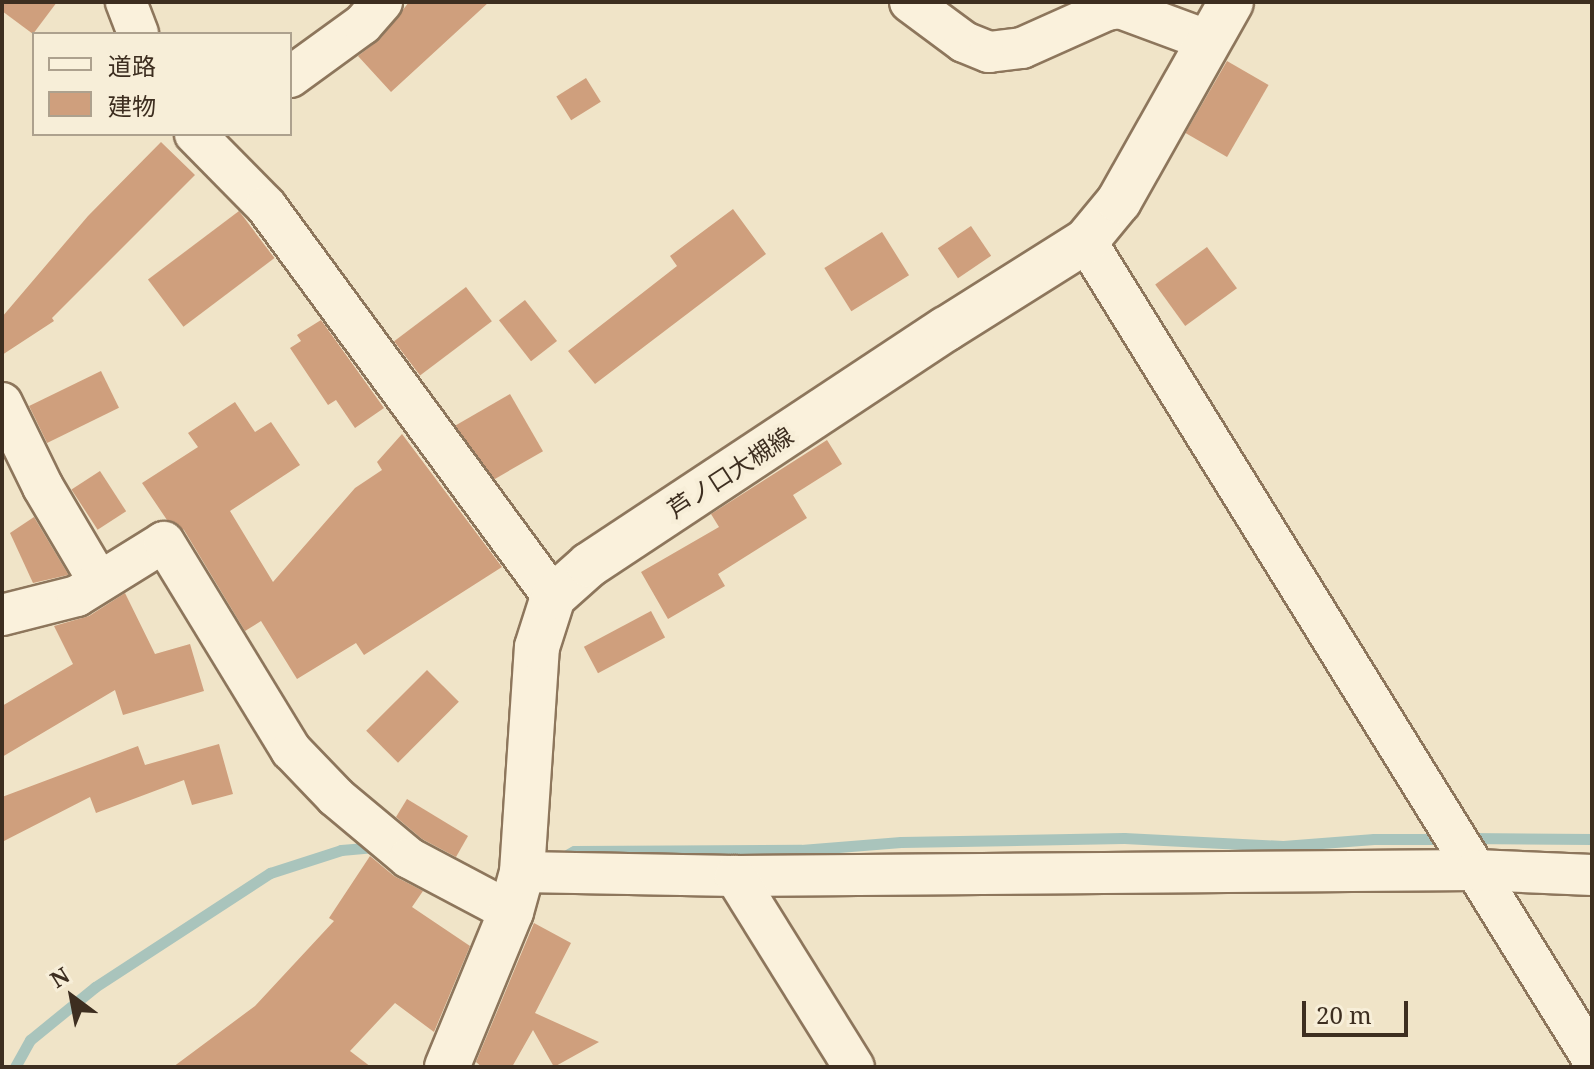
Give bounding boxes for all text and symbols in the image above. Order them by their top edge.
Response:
legend [32,32,292,136]
text: 道路 [108,49,156,82]
text: 建物 [108,89,156,122]
street label: 芦ノ口大槻線 [662,421,798,523]
north arrow [32,957,112,1037]
text: N [44,959,75,994]
scale bar [1306,985,1412,1035]
text: 20 m [1316,998,1372,1031]

